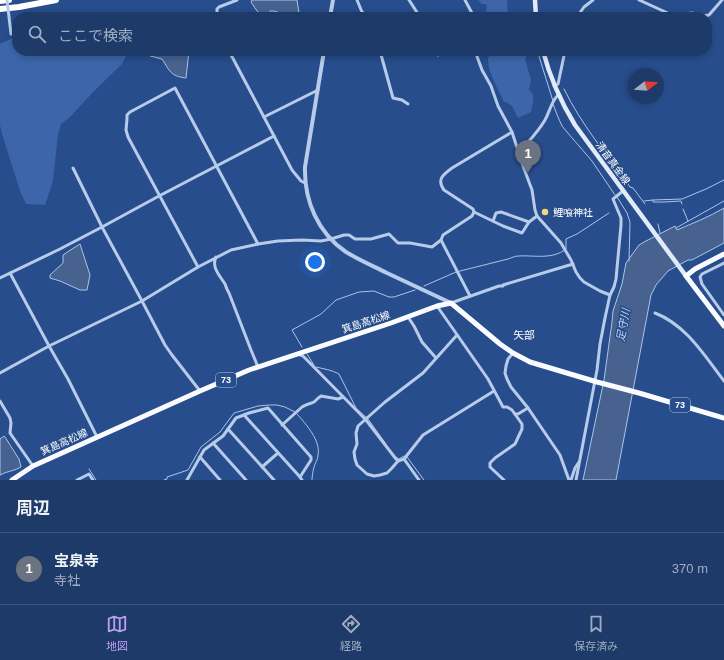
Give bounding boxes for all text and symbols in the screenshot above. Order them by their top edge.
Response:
search box [12,12,712,56]
icon: search [26,23,48,45]
text: ここで検索 [58,27,133,44]
north arrow [628,68,664,104]
pin: 1 [515,140,541,173]
street label: 清音真金線 [594,140,632,186]
marker: 鯉喰神社 [540,207,550,217]
place label: 鯉喰神社 [553,207,593,218]
your location [305,252,325,272]
water label: 足守川 [614,307,632,342]
street label: 箕島高松線 [341,309,391,335]
district label: 矢部 [513,329,535,341]
road number: 73 [216,373,236,387]
road number: 73 [670,398,690,412]
street label: 箕島高松線 [39,427,89,457]
text: 周辺 [16,499,50,518]
text: 宝泉寺 [54,552,99,569]
text: 1 [25,561,33,576]
text: 370 m [672,561,708,576]
text: 寺社 [54,573,80,588]
tab: 地図 [106,613,128,653]
tab: 経路 [340,613,362,653]
tab: 保存済み [574,613,618,653]

